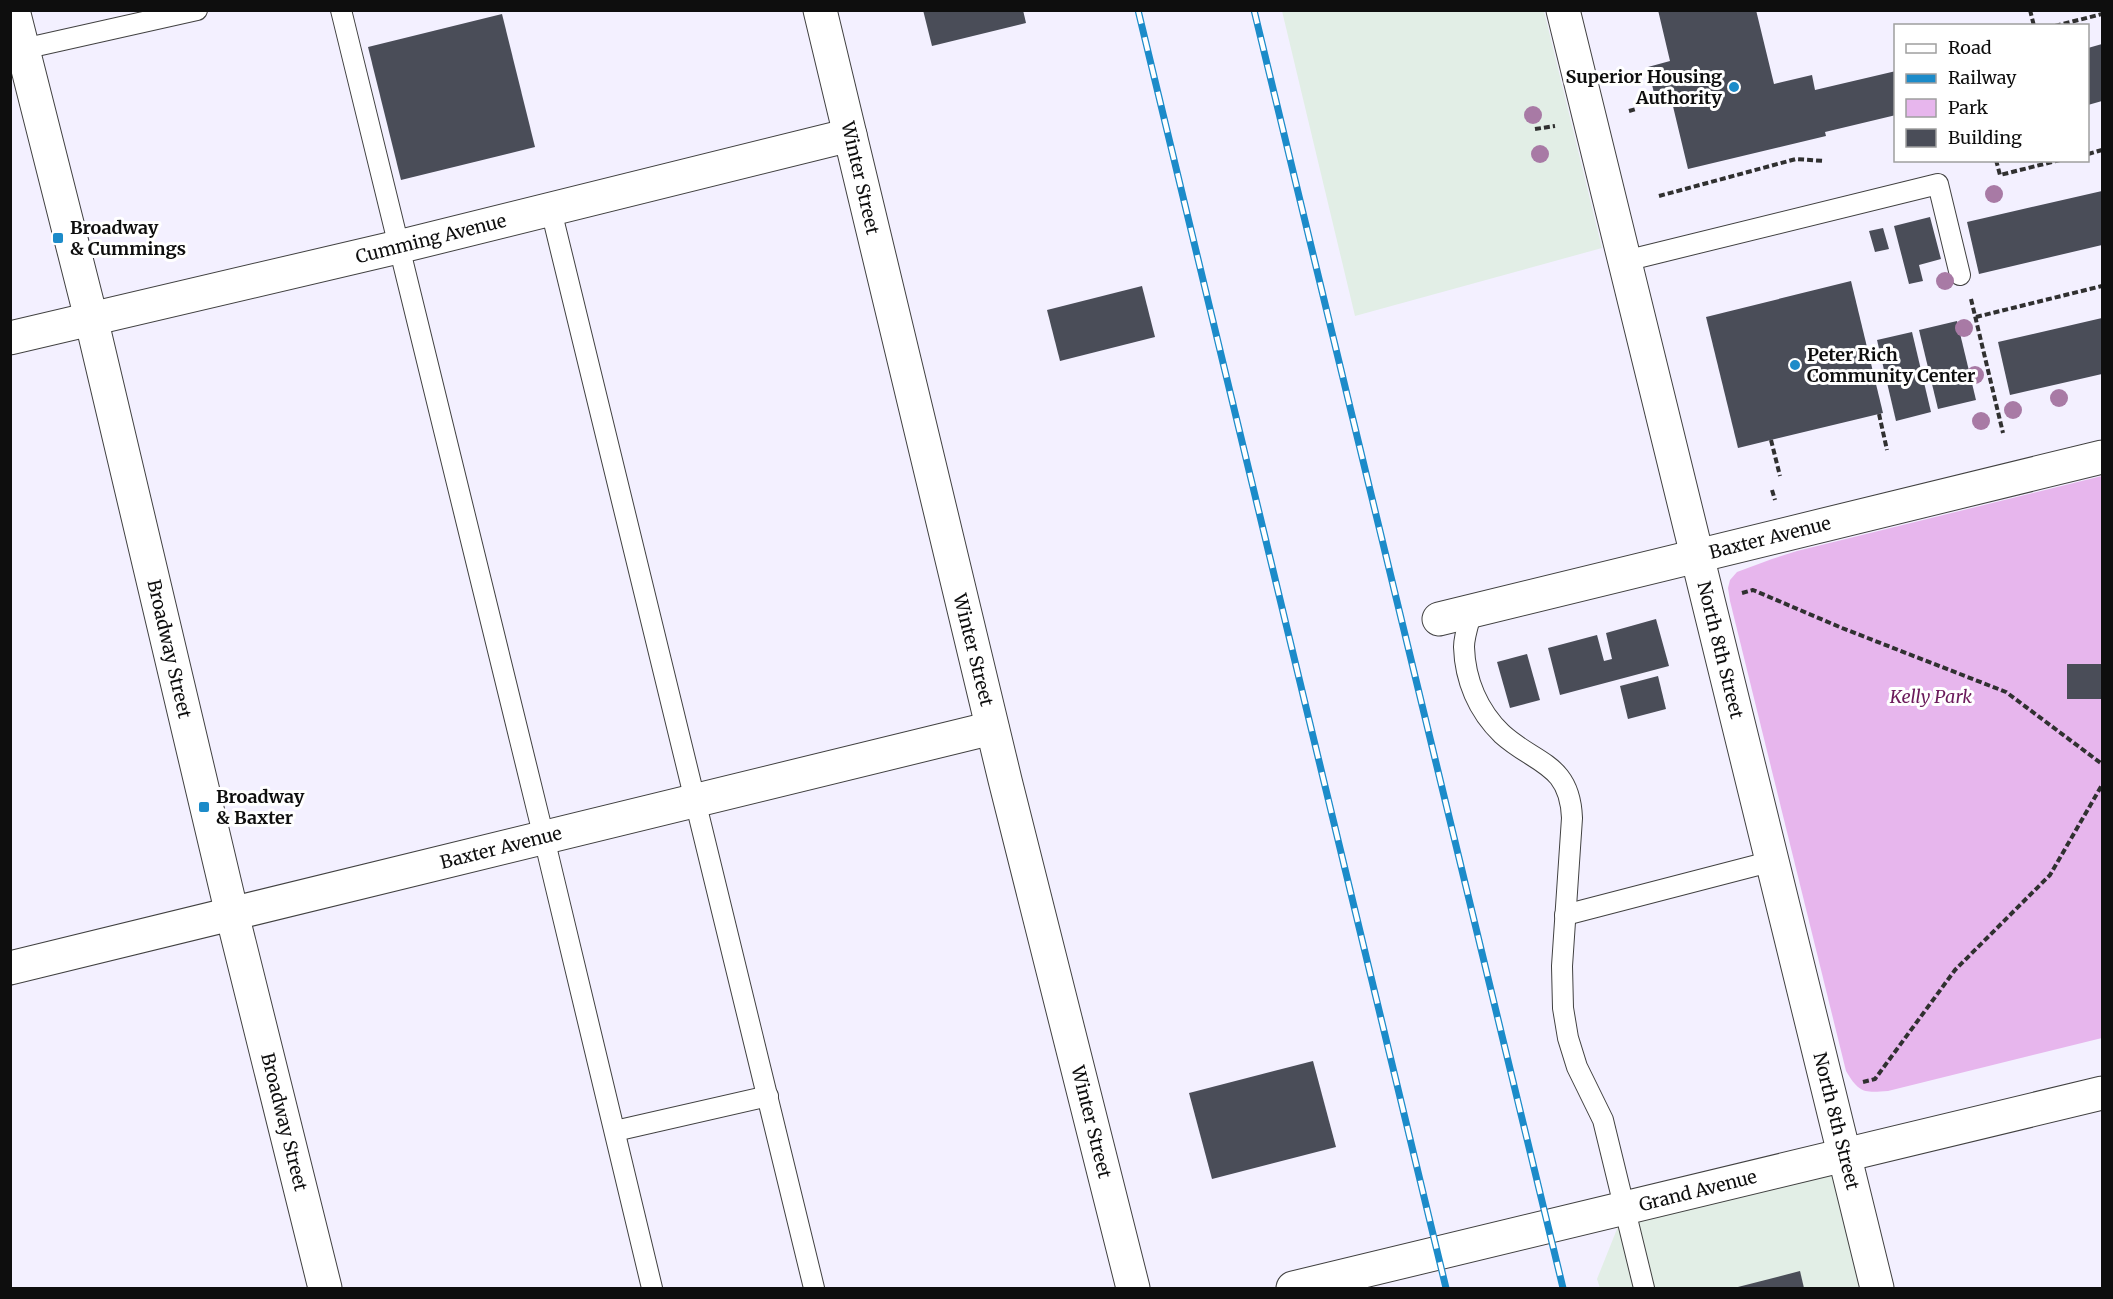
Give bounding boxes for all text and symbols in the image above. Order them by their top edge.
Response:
legend [1894,24,2089,162]
text: Road [1948,36,1992,59]
place label: Superior Housing Authority [1566,65,1722,109]
text: Railway [1948,66,2017,89]
marker: Superior Housing Authority [1727,80,1741,94]
text: Park [1948,96,1989,119]
street label: Winter Street [836,118,885,237]
text: Building [1948,126,2022,149]
street label: Cumming Avenue [353,209,509,268]
place label: Broadway & Cummings [70,216,186,260]
marker: Broadway & Cummings [51,231,65,245]
place label: Peter Rich Community Center [1807,343,1975,387]
marker: Peter Rich Community Center [1788,358,1802,372]
street label: Baxter Avenue [1707,511,1833,564]
street label: Broadway Street [142,577,197,720]
street label: North 8th Street [1692,579,1749,721]
street label: Winter Street [948,590,999,709]
park label: Kelly Park [1889,685,1972,708]
place label: Broadway & Baxter [216,785,305,829]
marker: Broadway & Baxter [197,800,211,814]
street label: Baxter Avenue [438,821,564,874]
street label: Broadway Street [256,1050,313,1193]
street label: North 8th Street [1808,1050,1865,1192]
street label: Winter Street [1066,1062,1117,1181]
street label: Grand Avenue [1637,1165,1759,1216]

